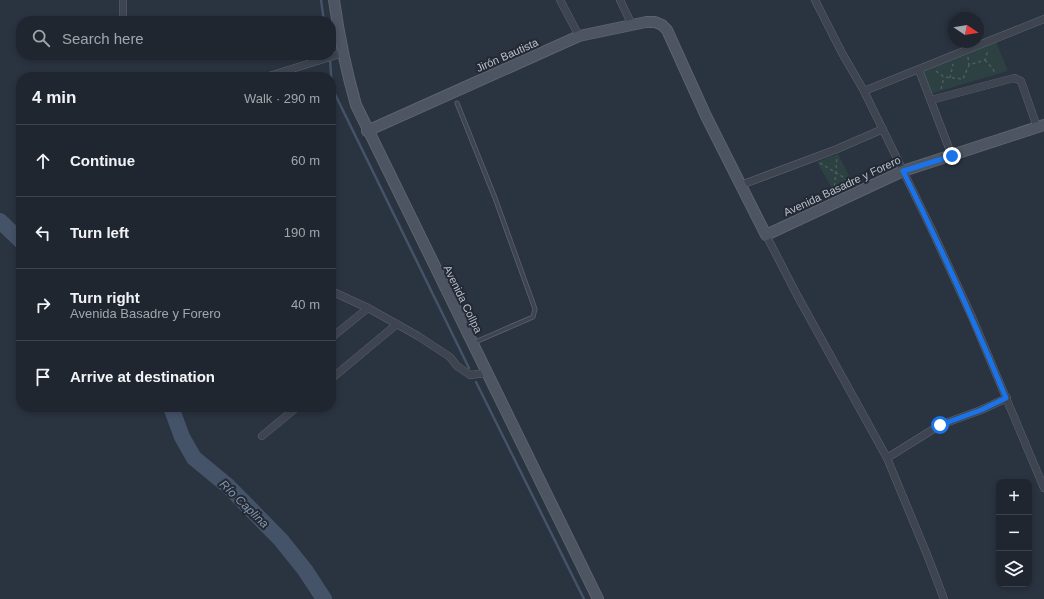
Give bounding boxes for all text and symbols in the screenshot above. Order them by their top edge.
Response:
north arrow [948,12,984,48]
search box [16,16,336,60]
icon: search [30,27,52,49]
text: Search here [62,30,144,47]
street label: Jirón Bautista [474,36,541,74]
text: 4 min [32,88,76,107]
text: Walk · 290 m [244,91,320,106]
route end [943,147,961,165]
icon: ahead [32,150,54,172]
text: Continue [70,152,135,169]
text: 60 m [291,153,320,168]
street label: Avenida Basadre y Forero [782,154,902,218]
icon: left [32,222,54,244]
text: Turn left [70,224,129,241]
text: 190 m [284,225,320,240]
street label: Avenida Collpa [441,263,485,336]
text: Turn right [70,289,140,306]
icon: right [32,294,54,316]
text: 40 m [291,297,320,312]
text: Avenida Basadre y Forero [70,306,221,321]
icon: arrive [32,366,54,388]
text: Arrive at destination [70,368,215,385]
route start [931,416,949,434]
water label: Río Caplina [217,477,272,531]
map controls [996,479,1032,587]
button: + [996,479,1032,515]
button: − [996,515,1032,551]
button: layers [996,551,1032,587]

